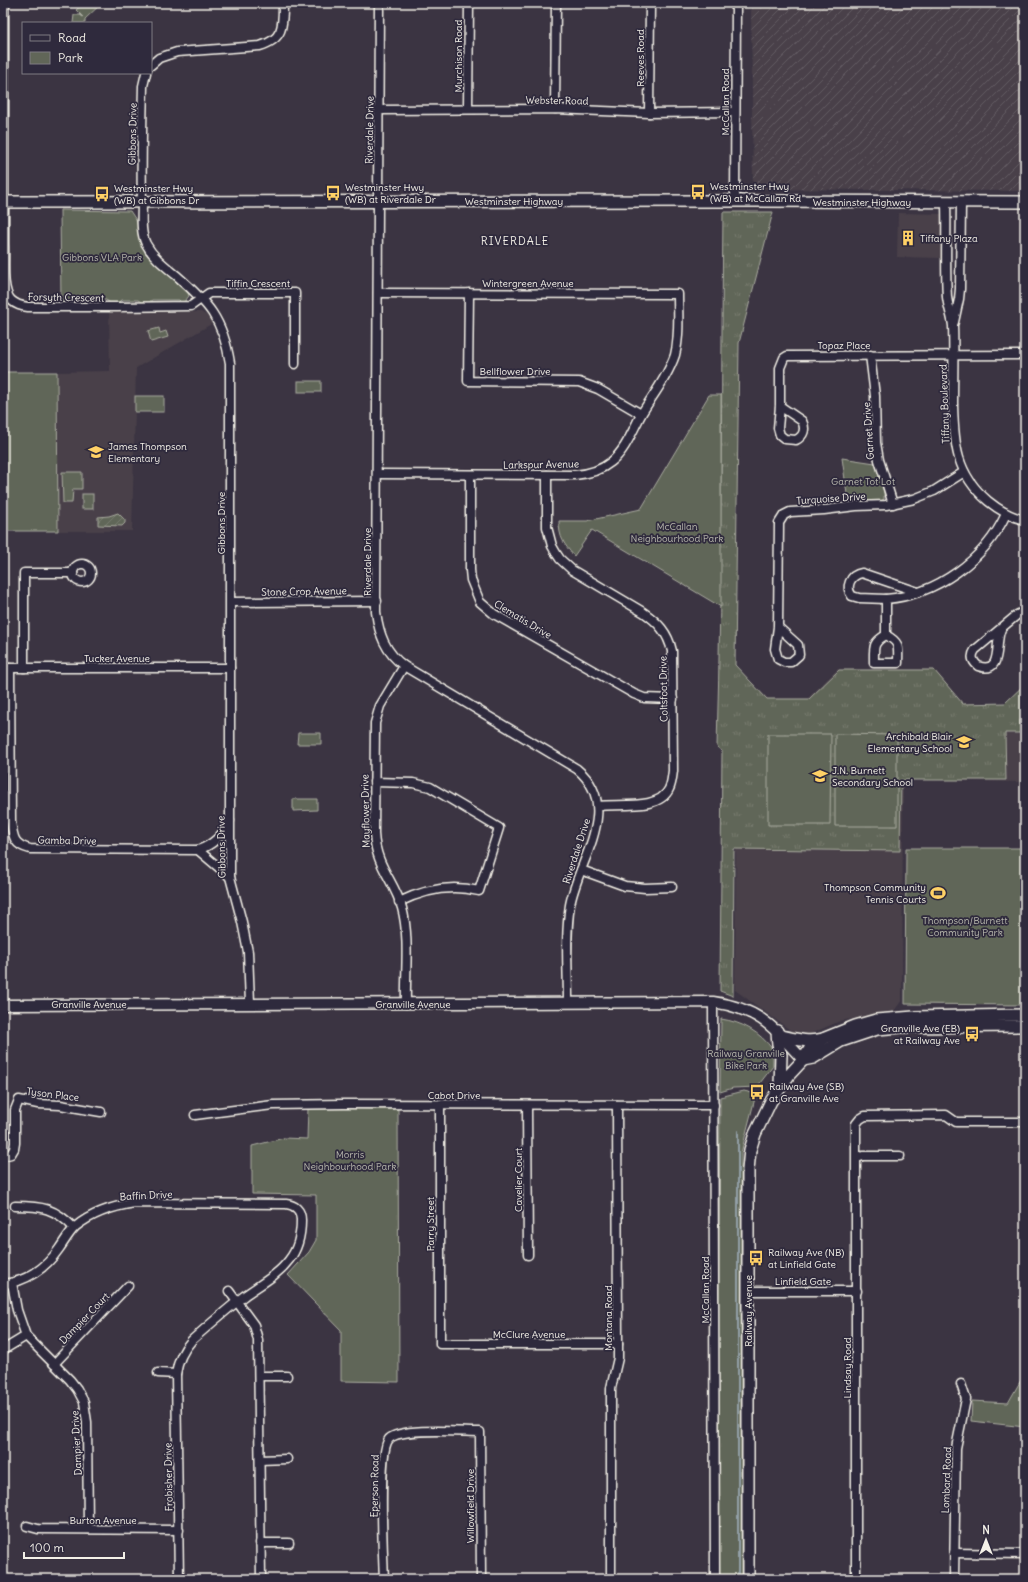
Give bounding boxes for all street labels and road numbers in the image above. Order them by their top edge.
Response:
street label: Murchison Road [452,20,465,92]
street label: Reeves Road [634,29,647,87]
street label: McCallan Road [719,68,732,136]
street label: Webster Road [526,93,589,108]
street label: Riverdale Drive [362,96,377,164]
street label: Gibbons Drive [125,103,140,165]
street label: Westminster Highway [465,195,563,208]
street label: Westminster Highway [813,196,911,209]
street label: Tiffin Crescent [226,277,291,290]
street label: Wintergreen Avenue [482,277,574,290]
street label: Forsyth Crescent [28,290,105,305]
street label: Topaz Place [818,339,870,352]
street label: Tiffany Boulevard [937,364,952,444]
street label: Bellflower Drive [480,365,550,378]
street label: Garnet Drive [860,402,877,460]
street label: Larkspur Avenue [503,457,579,472]
street label: Turquoise Drive [796,490,866,507]
street label: Gibbons Drive [215,492,228,554]
street label: Riverdale Drive [361,528,374,596]
street label: Stone Crop Avenue [261,584,347,599]
street label: Clematis Drive [492,597,554,642]
street label: Tucker Avenue [84,652,150,665]
street label: Coltsfoot Drive [656,656,671,722]
street label: Mayflower Drive [358,774,373,848]
street label: Gibbons Drive [214,816,229,878]
street label: Riverdale Drive [560,817,593,886]
street label: Gamba Drive [37,833,97,848]
street label: Granville Avenue [51,998,127,1011]
street label: Granville Avenue [375,998,451,1011]
street label: Tyson Place [26,1085,80,1104]
street label: Cabot Drive [428,1089,480,1102]
street label: Cavelier Court [512,1147,525,1212]
street label: Baffin Drive [119,1188,173,1203]
street label: Parry Street [424,1196,437,1251]
street label: McCallan Road [699,1256,712,1324]
street label: Railway Avenue [742,1275,755,1347]
street label: Linfield Gate [775,1275,831,1288]
street label: Montana Road [602,1285,615,1351]
street label: Dampier Court [56,1289,113,1347]
street label: McClure Avenue [493,1328,565,1341]
street label: Lindsay Road [841,1337,854,1399]
street label: Dampier Drive [68,1410,85,1476]
street label: Frobisher Drive [161,1443,176,1511]
street label: Lombard Road [939,1446,954,1514]
street label: Eperson Road [367,1454,382,1518]
street label: Willowfield Drive [464,1469,477,1543]
street label: Burton Avenue [69,1514,137,1527]

